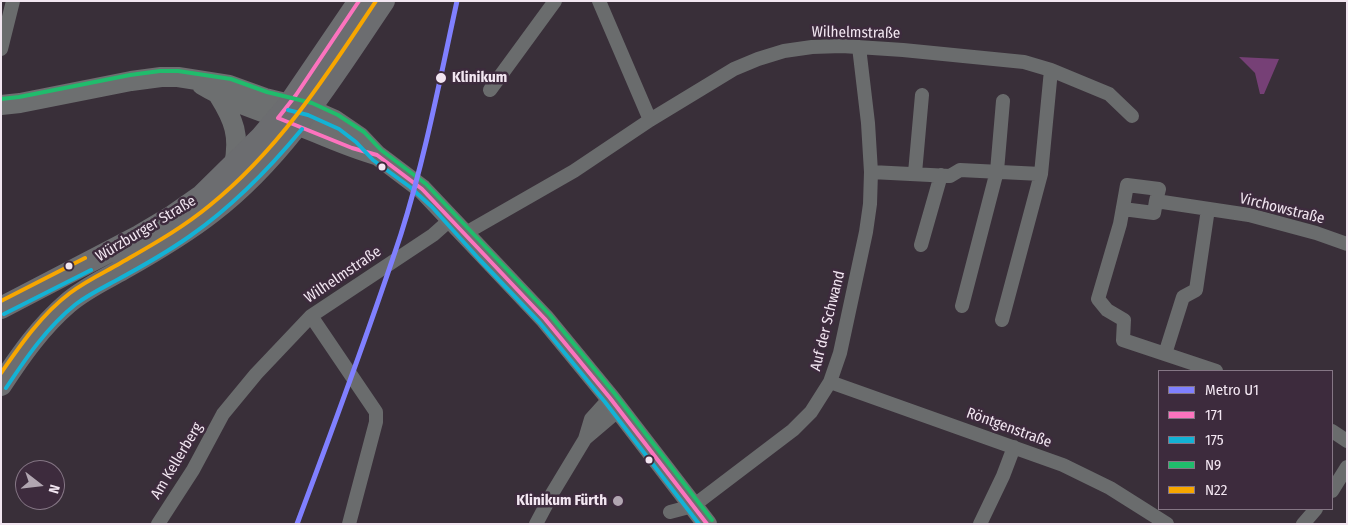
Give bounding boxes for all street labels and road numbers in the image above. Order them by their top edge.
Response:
street label: Wilhelmstraße [812,23,900,43]
street label: Virchowstraße [1238,190,1326,228]
street label: Würzburger Straße [93,192,199,266]
street label: Wilhelmstraße [301,243,385,307]
street label: Auf der Schwand [807,269,849,373]
street label: Röntgenstraße [964,404,1054,452]
street label: Am Kellerberg [147,419,207,503]

